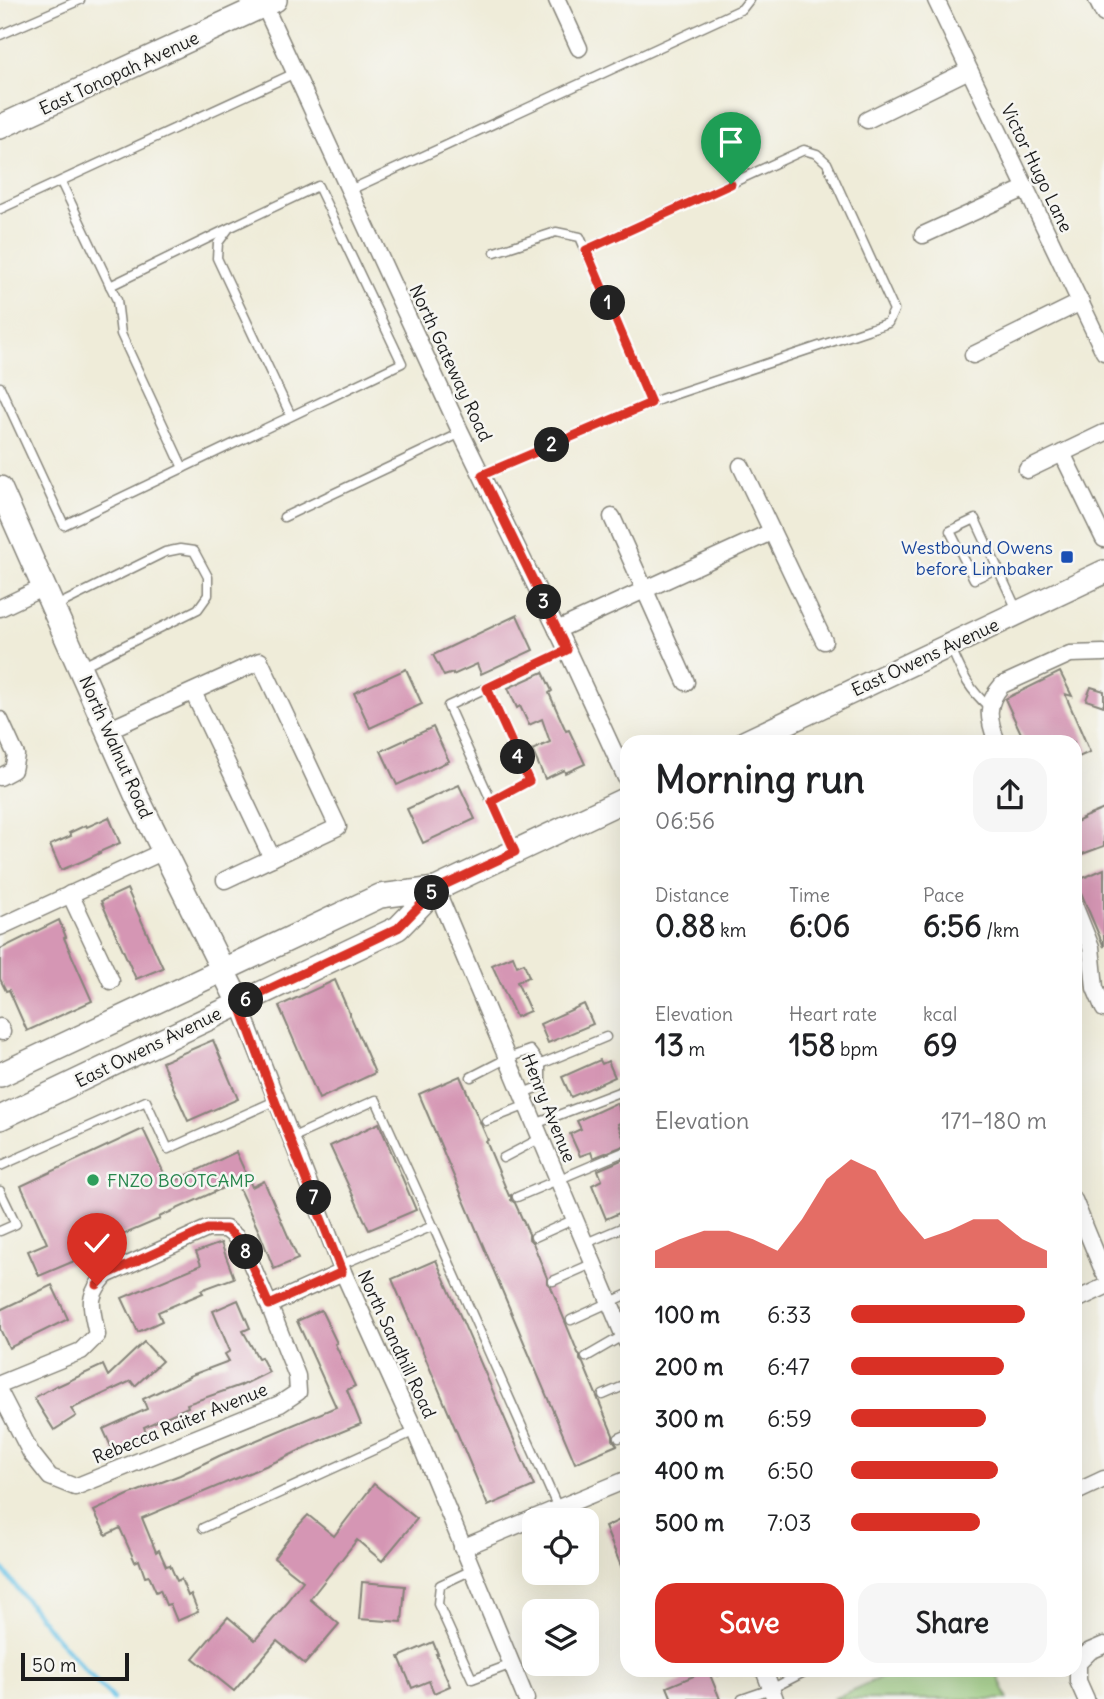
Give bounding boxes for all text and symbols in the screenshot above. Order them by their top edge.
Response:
street label: East Tonopah Avenue [35,26,203,120]
street label: Victor Hugo Lane [996,100,1078,236]
pin [701,112,761,184]
icon: arrive [712,123,750,161]
street label: North Gateway Road [405,281,498,445]
pin: 1 [590,286,626,320]
text: 1 [604,290,611,314]
pin: 2 [534,428,570,462]
text: 2 [546,432,557,456]
place label: Westbound Owens before Linnbaker [901,536,1054,580]
marker: Westbound Owens before Linnbaker [1059,549,1075,565]
pin: 3 [526,584,562,620]
text: 3 [538,589,549,613]
street label: East Owens Avenue [848,613,1002,701]
street label: North Walnut Road [74,672,158,822]
pin: 4 [500,740,536,774]
text: 4 [512,744,523,768]
text: Morning run [655,756,865,803]
button: share [973,758,1047,832]
text: 06:56 [655,806,715,835]
pin: 5 [414,876,450,910]
text: 5 [426,880,437,904]
text: Distance [655,883,729,907]
text: Time [789,883,830,907]
text: Pace [923,883,964,907]
text: 0.88 [655,907,716,945]
text: 6:06 [789,907,850,945]
text: 6:56 [923,907,982,945]
text: km [716,918,746,942]
text: /km [982,918,1019,942]
pin: 6 [229,982,264,1018]
text: 6 [240,987,251,1011]
street label: East Owens Avenue [71,1002,225,1092]
text: Elevation [655,1002,733,1026]
text: Heart rate [789,1002,877,1026]
text: kcal [923,1002,957,1026]
text: 13 [655,1026,684,1064]
text: 158 [789,1026,835,1064]
text: 69 [923,1026,958,1064]
text: m [684,1037,705,1061]
text: bpm [835,1037,878,1061]
street label: Henry Avenue [517,1050,581,1166]
text: Elevation [655,1106,749,1135]
text: 171–180 m [941,1106,1047,1135]
place label: FNZO BOOTCAMP [107,1169,255,1192]
marker: FNZO BOOTCAMP [85,1172,101,1188]
pin: 7 [296,1180,332,1216]
text: 7 [309,1185,318,1209]
pin [67,1213,127,1285]
icon: check [78,1224,116,1262]
pin: 8 [229,1234,264,1270]
text: 8 [240,1239,251,1263]
street label: North Sandhill Road [353,1266,442,1422]
text: 100 m [655,1300,720,1329]
text: 6:33 [767,1300,812,1329]
text: 200 m [655,1352,724,1381]
text: 6:47 [767,1352,810,1381]
street label: Rebecca Raiter Avenue [89,1377,271,1469]
text: 300 m [655,1404,724,1433]
text: 6:59 [767,1404,812,1433]
text: 400 m [655,1456,724,1485]
text: 6:50 [767,1456,814,1485]
map controls [522,1508,599,1676]
button: locate [522,1508,599,1585]
text: 500 m [655,1508,724,1537]
text: 7:03 [767,1508,812,1537]
button: Save [655,1583,844,1663]
button: Share [858,1583,1047,1663]
button: layers [522,1599,599,1676]
scale bar [21,1650,130,1682]
text: 50 m [32,1653,77,1677]

